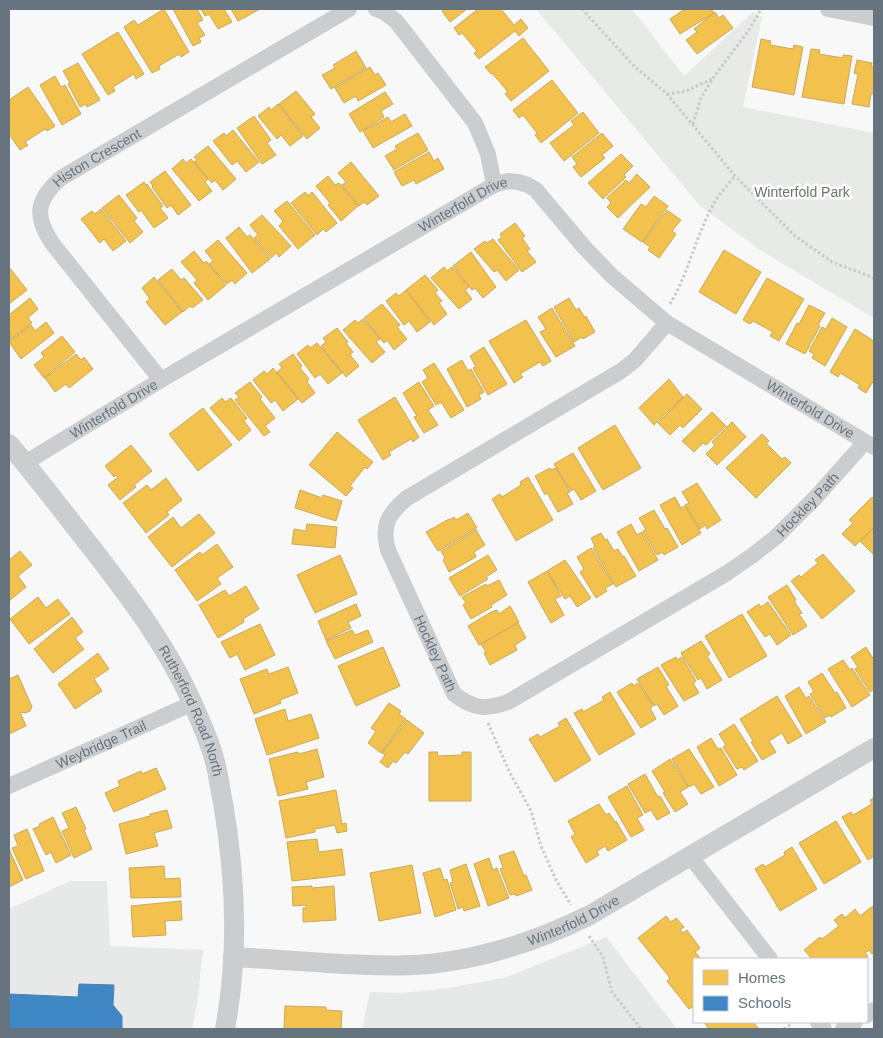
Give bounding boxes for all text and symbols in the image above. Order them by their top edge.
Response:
street label: Histon Crescent [49,125,144,190]
street label: Winterfold Drive [416,174,510,235]
park label: Winterfold Park [754,184,851,200]
street label: Winterfold Drive [67,376,161,442]
street label: Winterfold Drive [763,376,857,441]
street label: Hockley Path [773,469,842,540]
street label: Hockley Path [411,612,460,694]
street label: Rutherford Road North [155,642,226,778]
street label: Weybridge Trail [53,717,149,772]
street label: Winterfold Drive [525,892,622,949]
legend [693,958,868,1023]
text: Homes [738,969,786,986]
text: Schools [738,994,791,1011]

